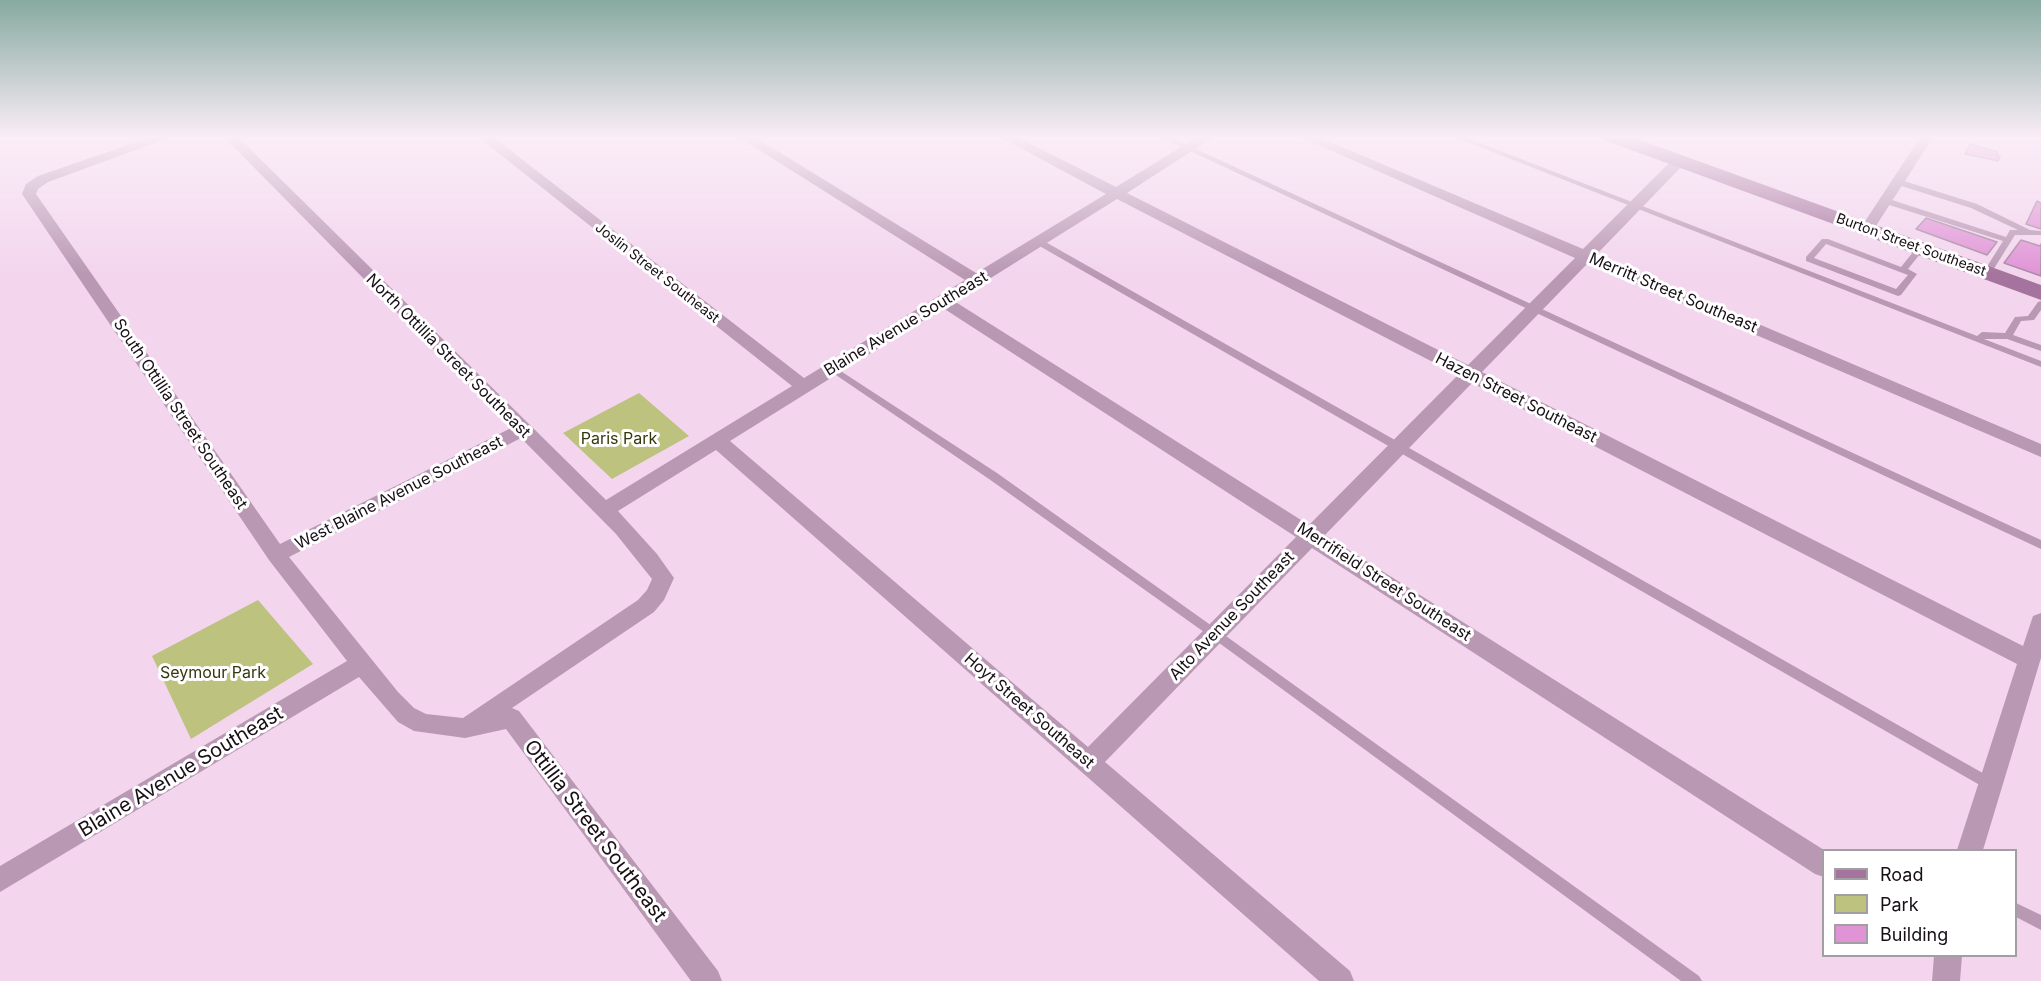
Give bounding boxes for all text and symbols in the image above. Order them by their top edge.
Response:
street label: Burton Street Southeast [1834,210,1988,280]
street label: Joslin Street Southeast [592,219,722,327]
street label: Merritt Street Southeast [1586,249,1760,337]
street label: Blaine Avenue Southeast [821,268,991,380]
street label: North Ottillia Street Southeast [362,270,534,442]
street label: South Ottillia Street Southeast [109,315,251,513]
street label: Hazen Street Southeast [1432,349,1600,447]
park label: Paris Park [581,429,657,449]
street label: West Blaine Avenue Southeast [292,432,506,554]
street label: Merrifield Street Southeast [1294,519,1474,645]
street label: Alto Avenue Southeast [1166,548,1298,684]
street label: Hoyt Street Southeast [960,649,1098,773]
park label: Seymour Park [160,663,266,683]
street label: Blaine Avenue Southeast [74,701,288,843]
street label: Ottillia Street Southeast [519,735,671,927]
legend [1822,849,2017,957]
text: Road [1880,864,1923,885]
text: Park [1880,894,1919,915]
text: Building [1880,924,1948,945]

